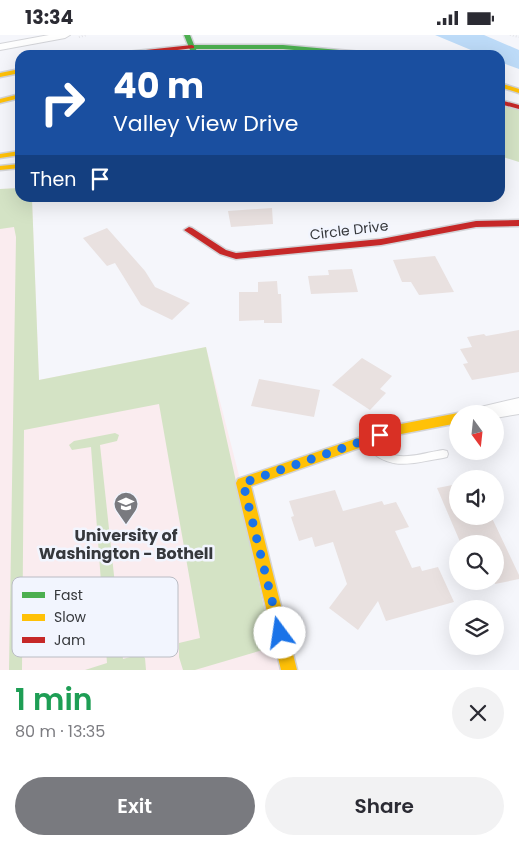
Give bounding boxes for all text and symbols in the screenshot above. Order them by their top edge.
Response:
text: 13:34 [25,4,73,31]
text: 40 m [113,61,204,110]
icon: right [30,70,95,135]
text: Valley View Drive [113,108,298,139]
icon: arrive [86,165,114,193]
text: Then [30,166,76,193]
street label: Circle Drive [309,215,390,245]
north arrow [449,405,504,460]
map controls [449,405,504,655]
pin [359,414,401,456]
icon: arrive [366,421,394,449]
button: sound [449,470,504,525]
school or university icon: University of Washington - Bothell [113,491,139,525]
place label: University of Washington - Bothell [39,524,213,565]
button: search [449,535,504,590]
legend [12,577,178,657]
text: Fast [54,585,83,605]
button: layers [449,600,504,655]
position arrow [253,606,305,658]
text: Slow [54,607,87,627]
text: Jam [54,630,85,650]
text: 1 min [15,678,93,721]
button: close [452,687,504,739]
text: 80 m · 13:35 [15,720,105,743]
button: Exit [15,777,255,835]
button: Share [265,777,504,835]

